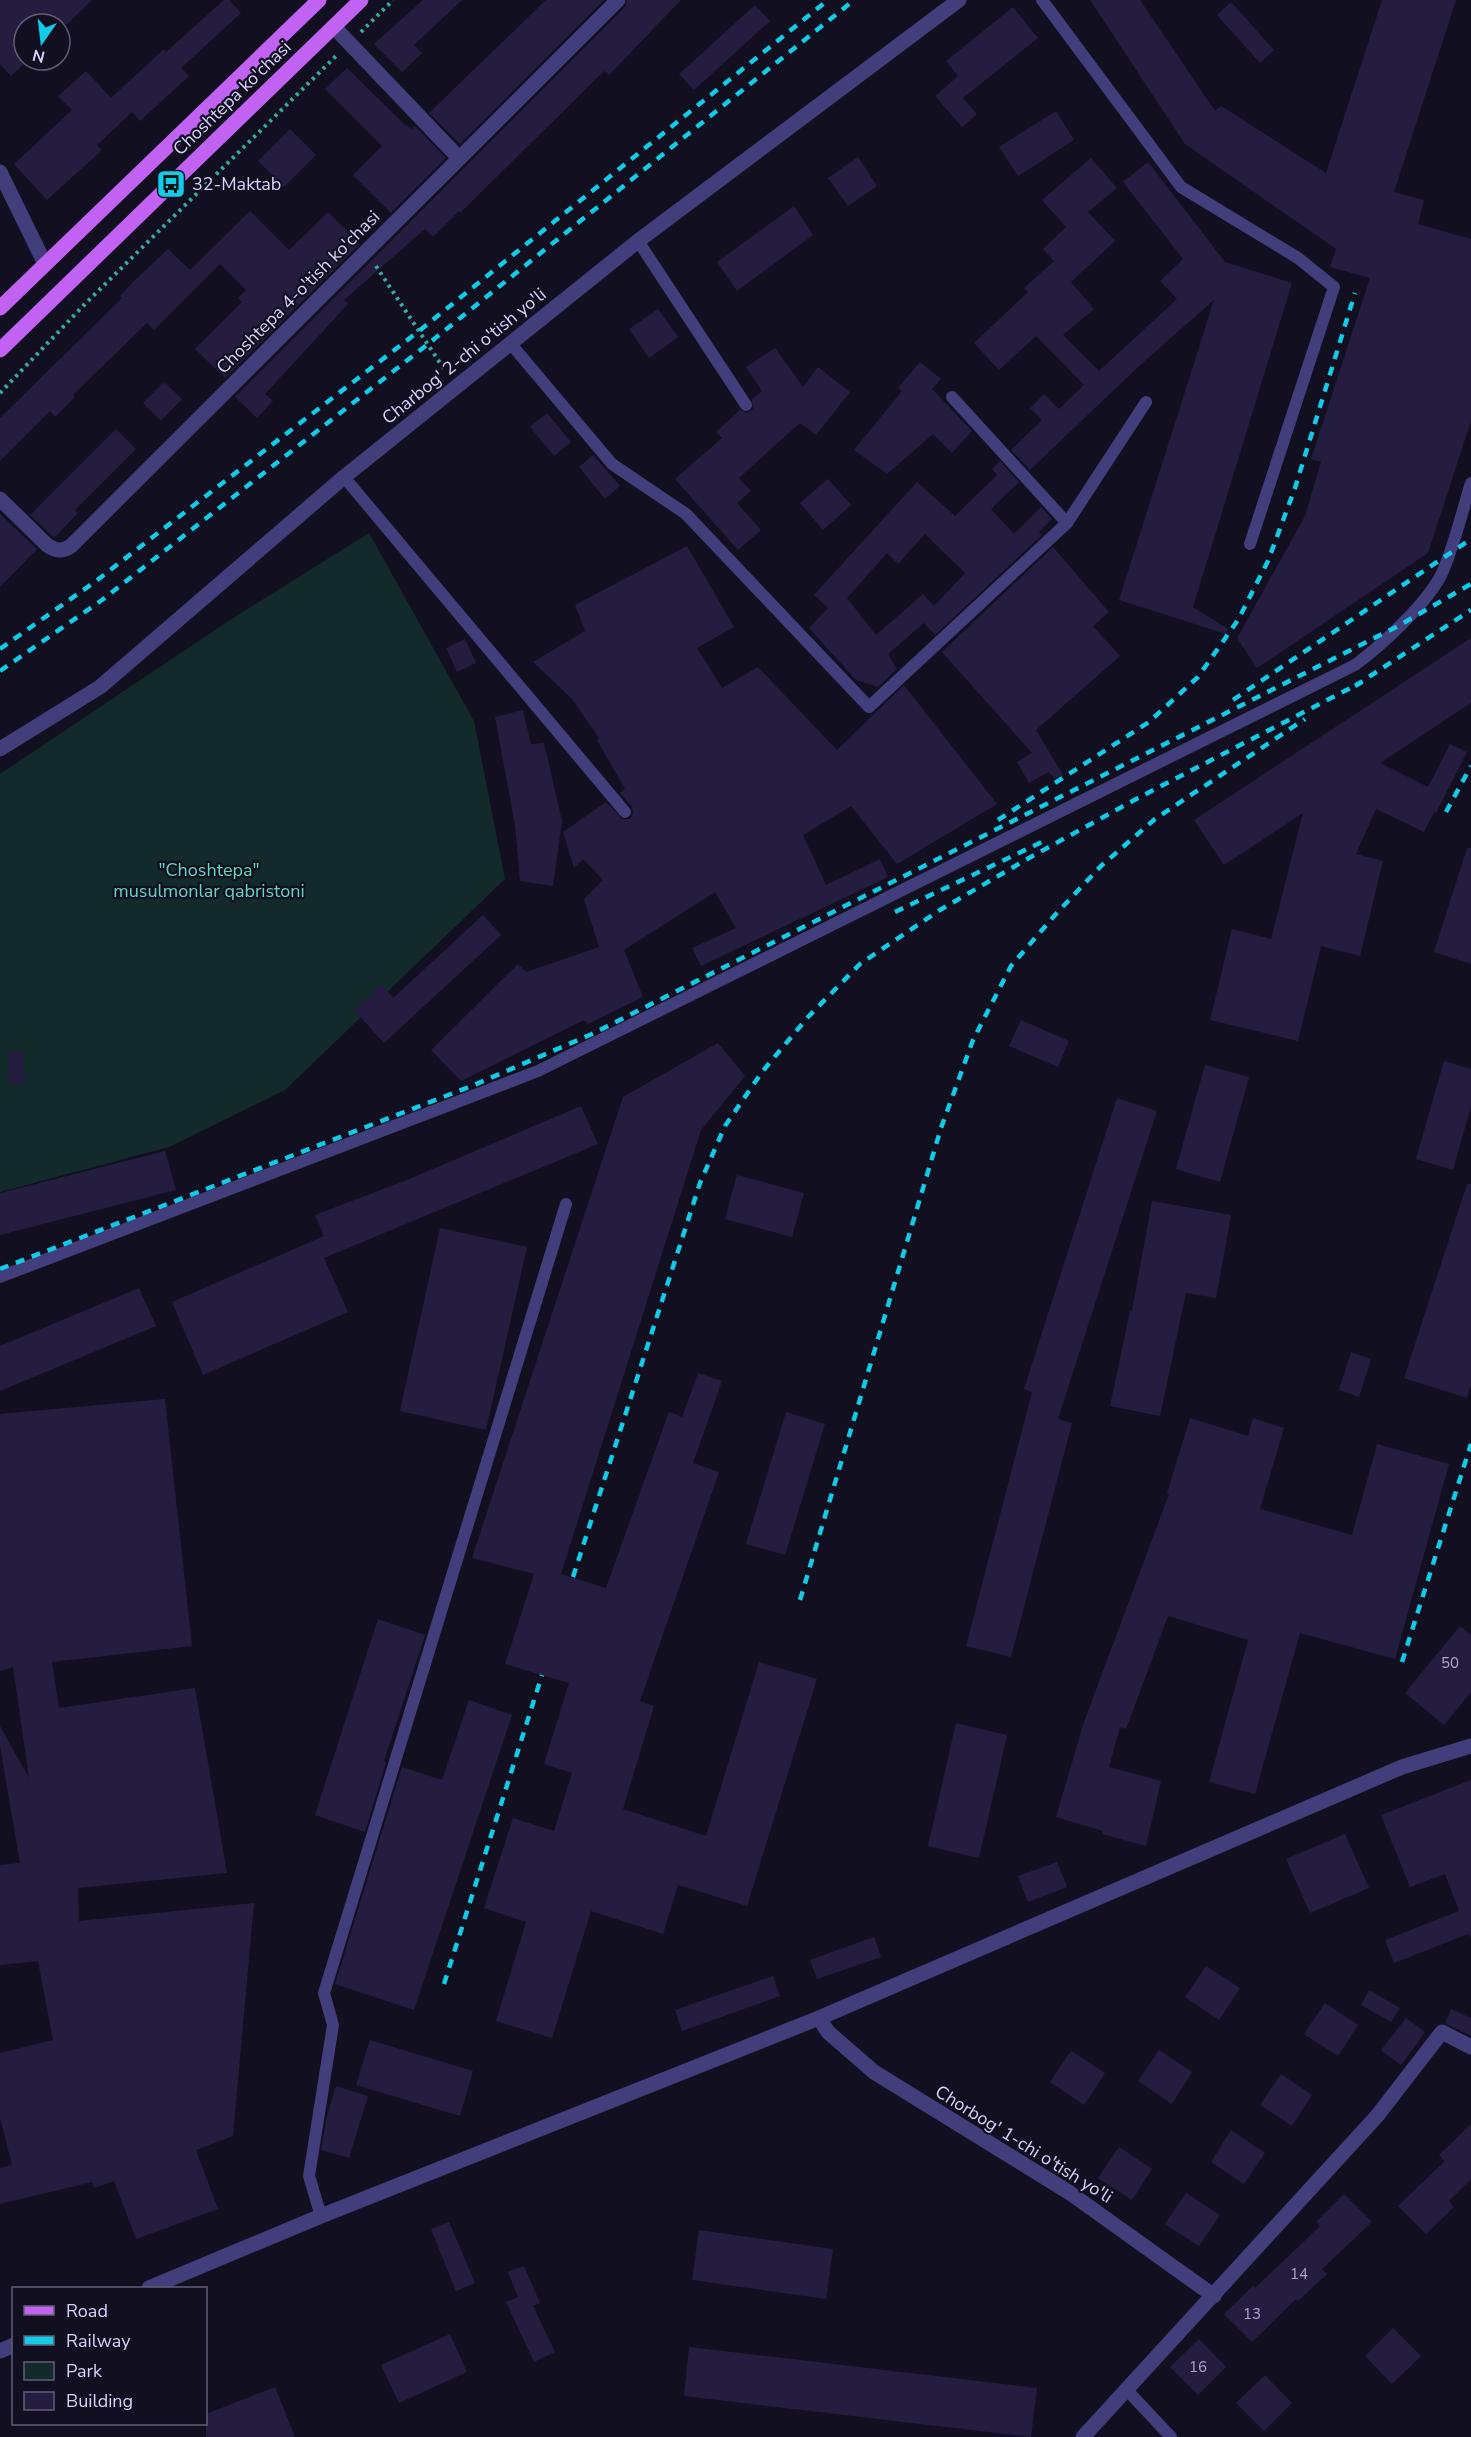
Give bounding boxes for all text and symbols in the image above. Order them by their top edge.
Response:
north arrow [12,12,72,72]
street label: Choshtepa ko'chasi [168,35,296,161]
text: N [30,43,47,68]
bus stop icon: 32-Maktab [155,168,187,200]
place label: 32-Maktab [192,172,281,196]
street label: Choshtepa 4-o'tish ko'chasi [211,205,385,379]
street label: Charbog' 2-chi o'tish yo'li [377,282,551,430]
park label: "Choshtepa" musulmonlar qabristoni [113,858,305,903]
house number: 50 [1441,1653,1459,1673]
street label: Chorbog' 1-chi o'tish yo'li [931,2079,1117,2209]
house number: 14 [1290,2264,1308,2284]
legend [12,2287,207,2425]
text: Road [66,2299,108,2323]
house number: 13 [1243,2304,1261,2324]
text: Railway [66,2329,131,2353]
house number: 16 [1189,2357,1207,2377]
text: Park [66,2359,103,2383]
text: Building [66,2389,133,2413]

